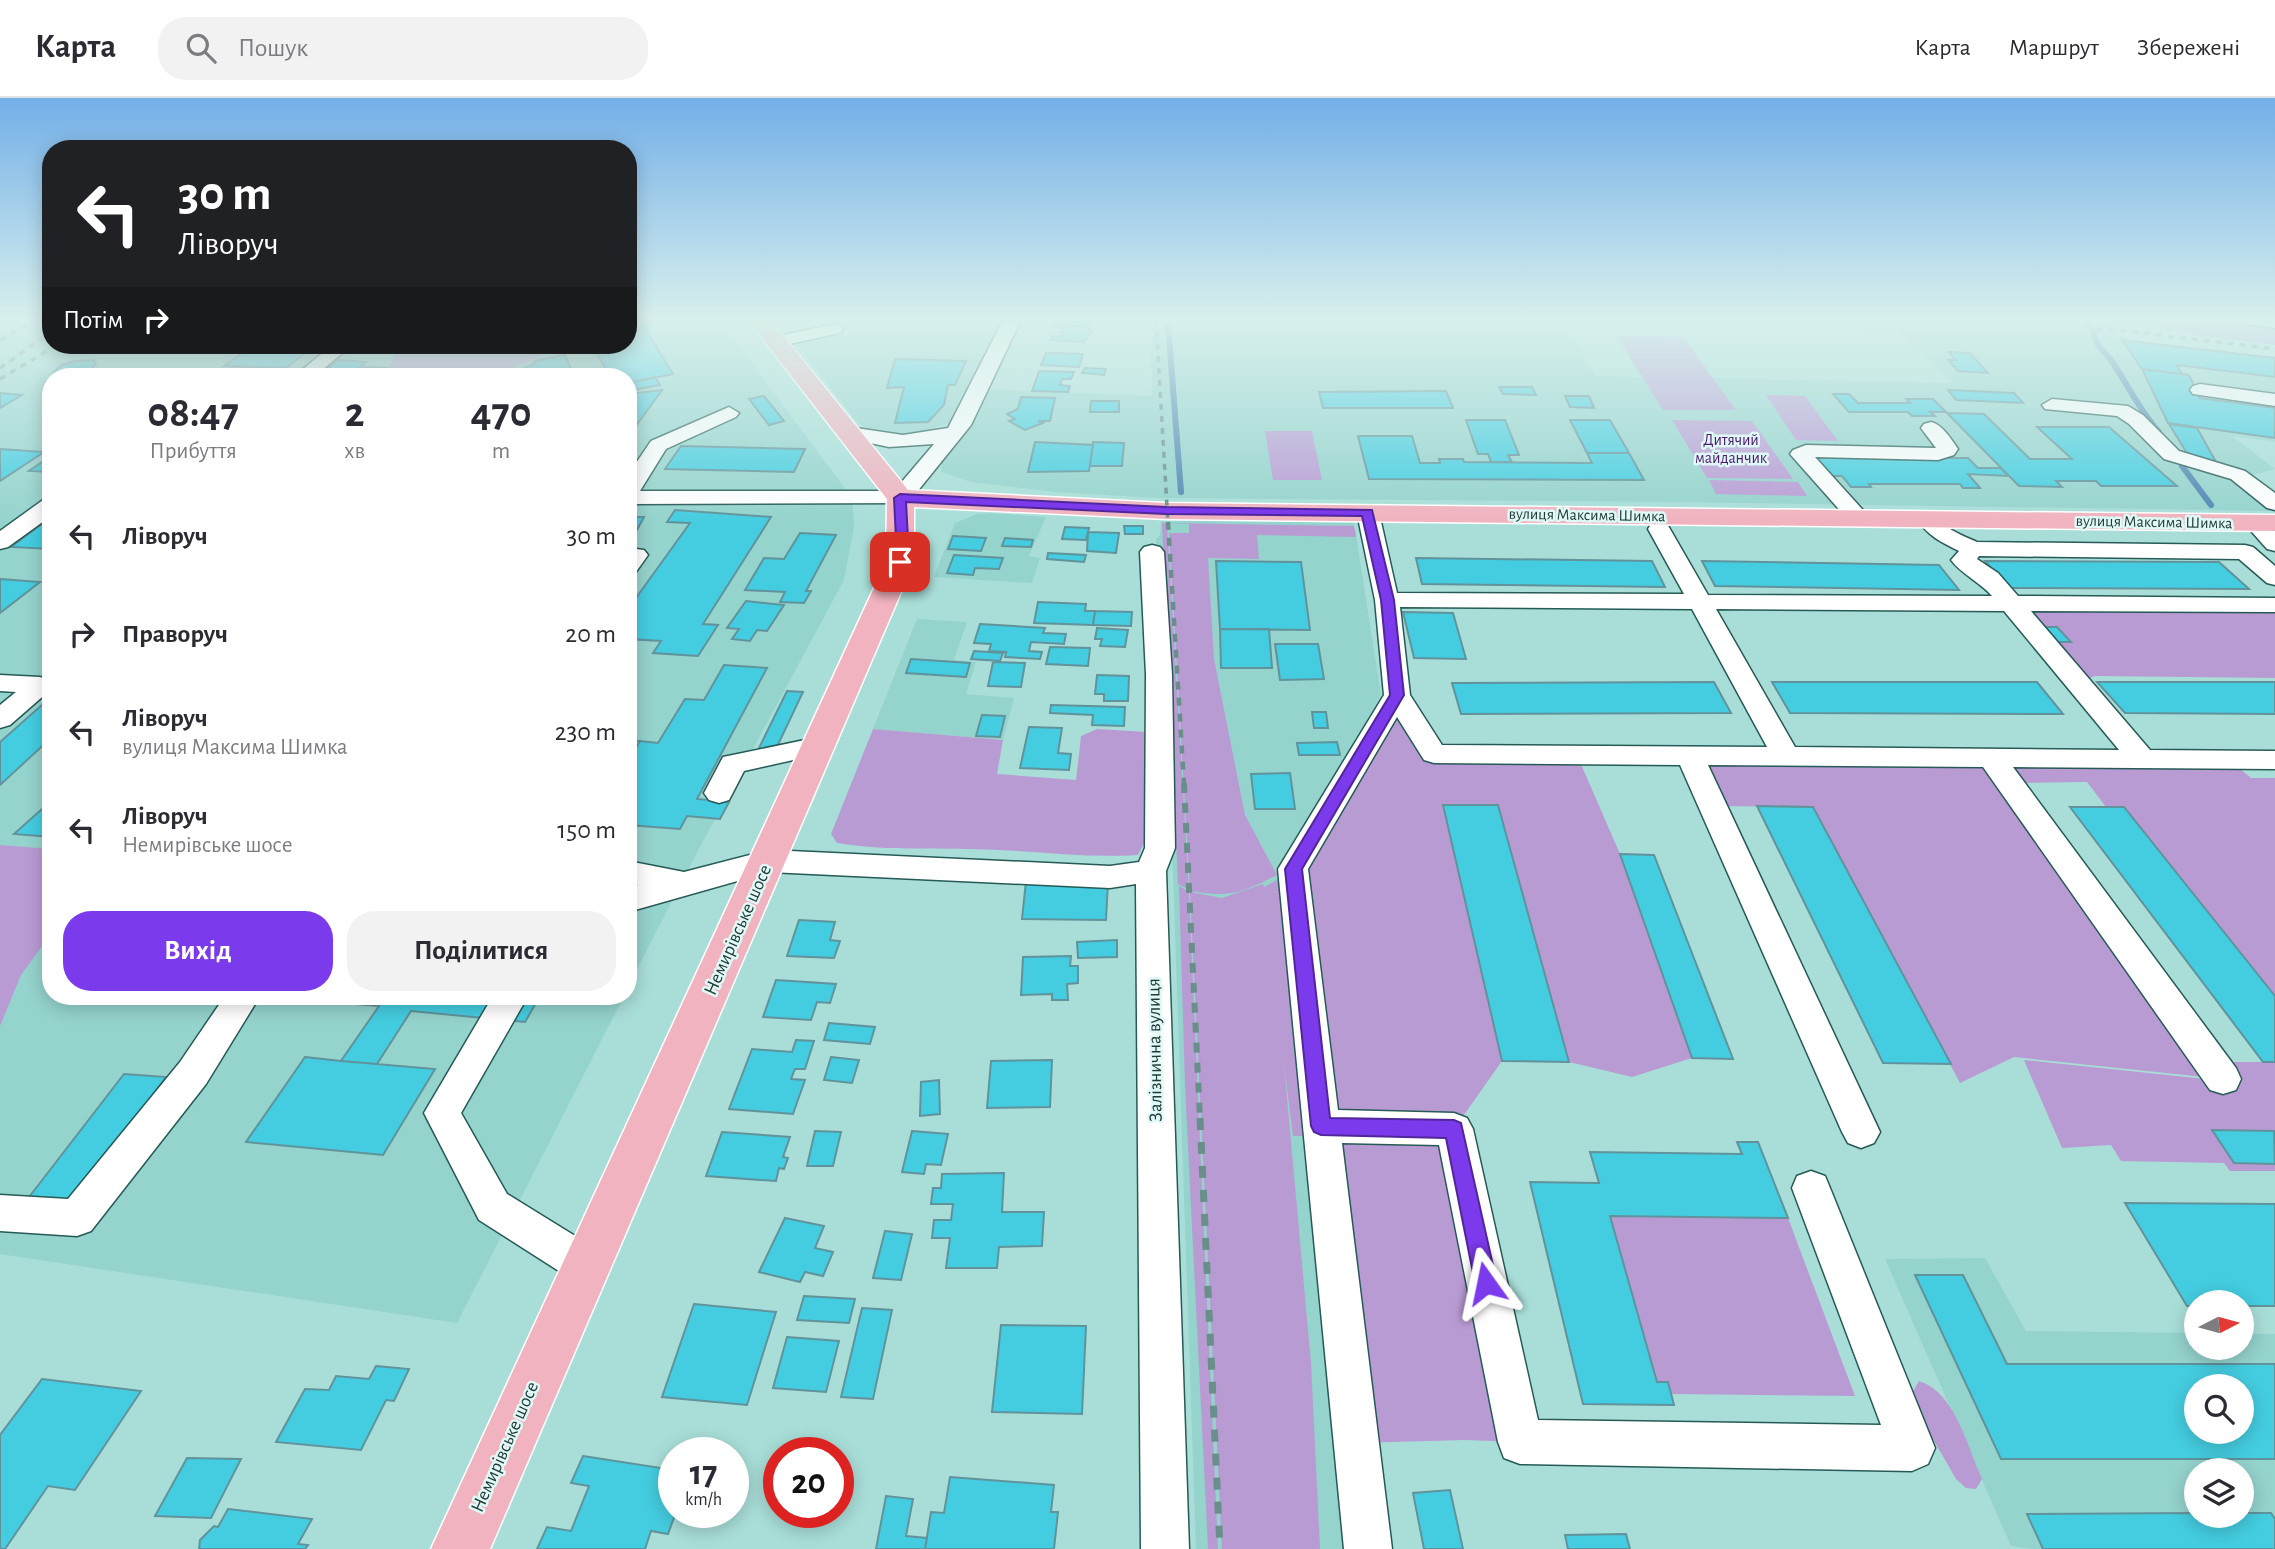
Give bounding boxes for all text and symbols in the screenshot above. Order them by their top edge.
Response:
search box [158,17,648,80]
icon: search [182,29,220,67]
text: Карта [35,31,116,64]
text: Пошук [238,35,308,61]
text: Карта [1915,36,1971,60]
text: Маршрут [2009,36,2099,60]
text: Збережені [2137,36,2240,60]
icon: left [63,168,154,259]
text: 30 m [178,170,272,219]
text: Ліворуч [178,228,279,260]
icon: right [137,301,175,339]
text: Потім [63,307,123,333]
text: 08:47 [147,392,239,434]
text: 2 [345,392,365,434]
text: 470 [470,392,532,434]
park label: Дитячий майданчик [1695,432,1768,466]
text: Прибуття [150,440,237,463]
text: хв [344,440,365,463]
text: m [492,440,510,463]
street label: вулиця Максима Шимка [1508,506,1666,525]
street label: вулиця Максима Шимка [2075,513,2233,532]
icon: left [63,517,101,555]
text: Ліворуч [122,523,208,549]
text: 30 m [566,523,616,549]
pin [870,532,930,592]
icon: arrive [881,543,919,581]
icon: right [63,615,101,653]
text: Праворуч [122,621,228,647]
text: 20 m [565,621,616,647]
text: Ліворуч [122,705,208,731]
icon: left [63,713,101,751]
text: 230 m [555,719,616,745]
text: вулиця Максима Шимка [122,736,348,759]
text: Ліворуч [122,803,208,829]
icon: left [63,811,101,849]
text: 150 m [557,817,616,843]
text: Немирівське шосе [122,834,292,857]
street label: Немирівське шосе [701,862,775,998]
button: Вихід [63,911,333,991]
button: Поділитися [347,911,616,991]
street label: Залізнична вулиця [1144,978,1166,1122]
position arrow [1449,1246,1523,1320]
north arrow [2184,1290,2254,1360]
map controls [2184,1290,2254,1528]
button: search [2184,1374,2254,1444]
street label: Немирівське шосе [468,1379,542,1515]
speed limit sign: 20 [763,1437,854,1528]
text: 17 [690,1456,717,1491]
button: layers [2184,1458,2254,1528]
text: km/h [685,1491,722,1509]

